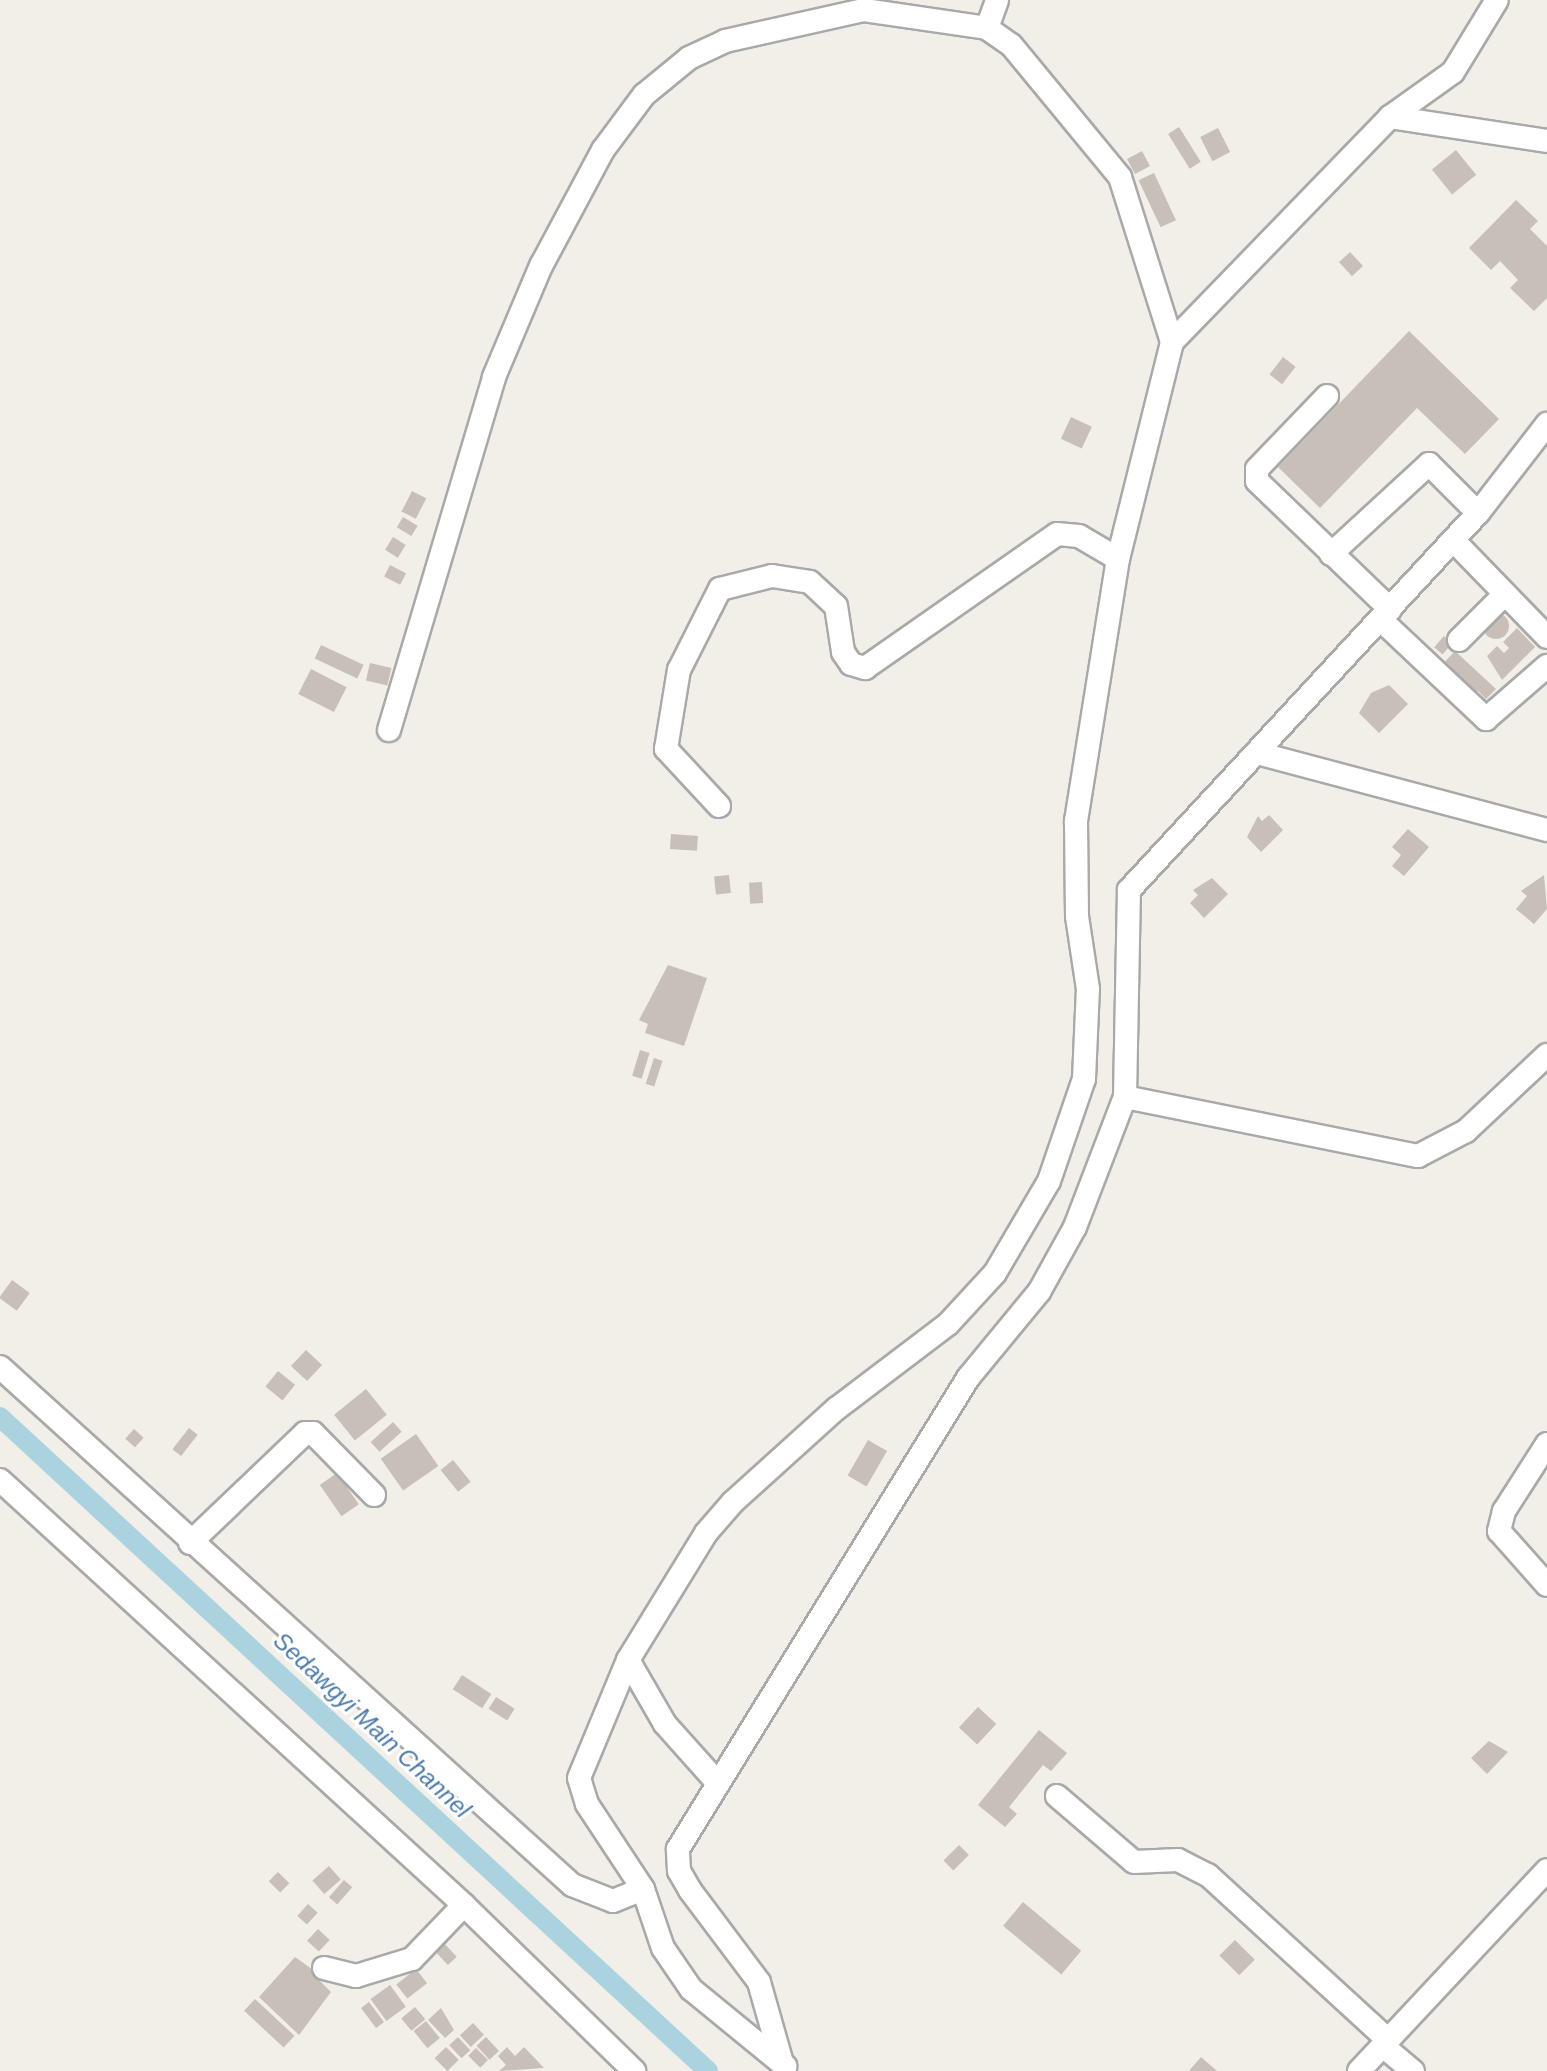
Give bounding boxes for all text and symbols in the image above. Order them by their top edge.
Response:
water label: Sedawgyi Main Channel [268,1626,476,1824]

